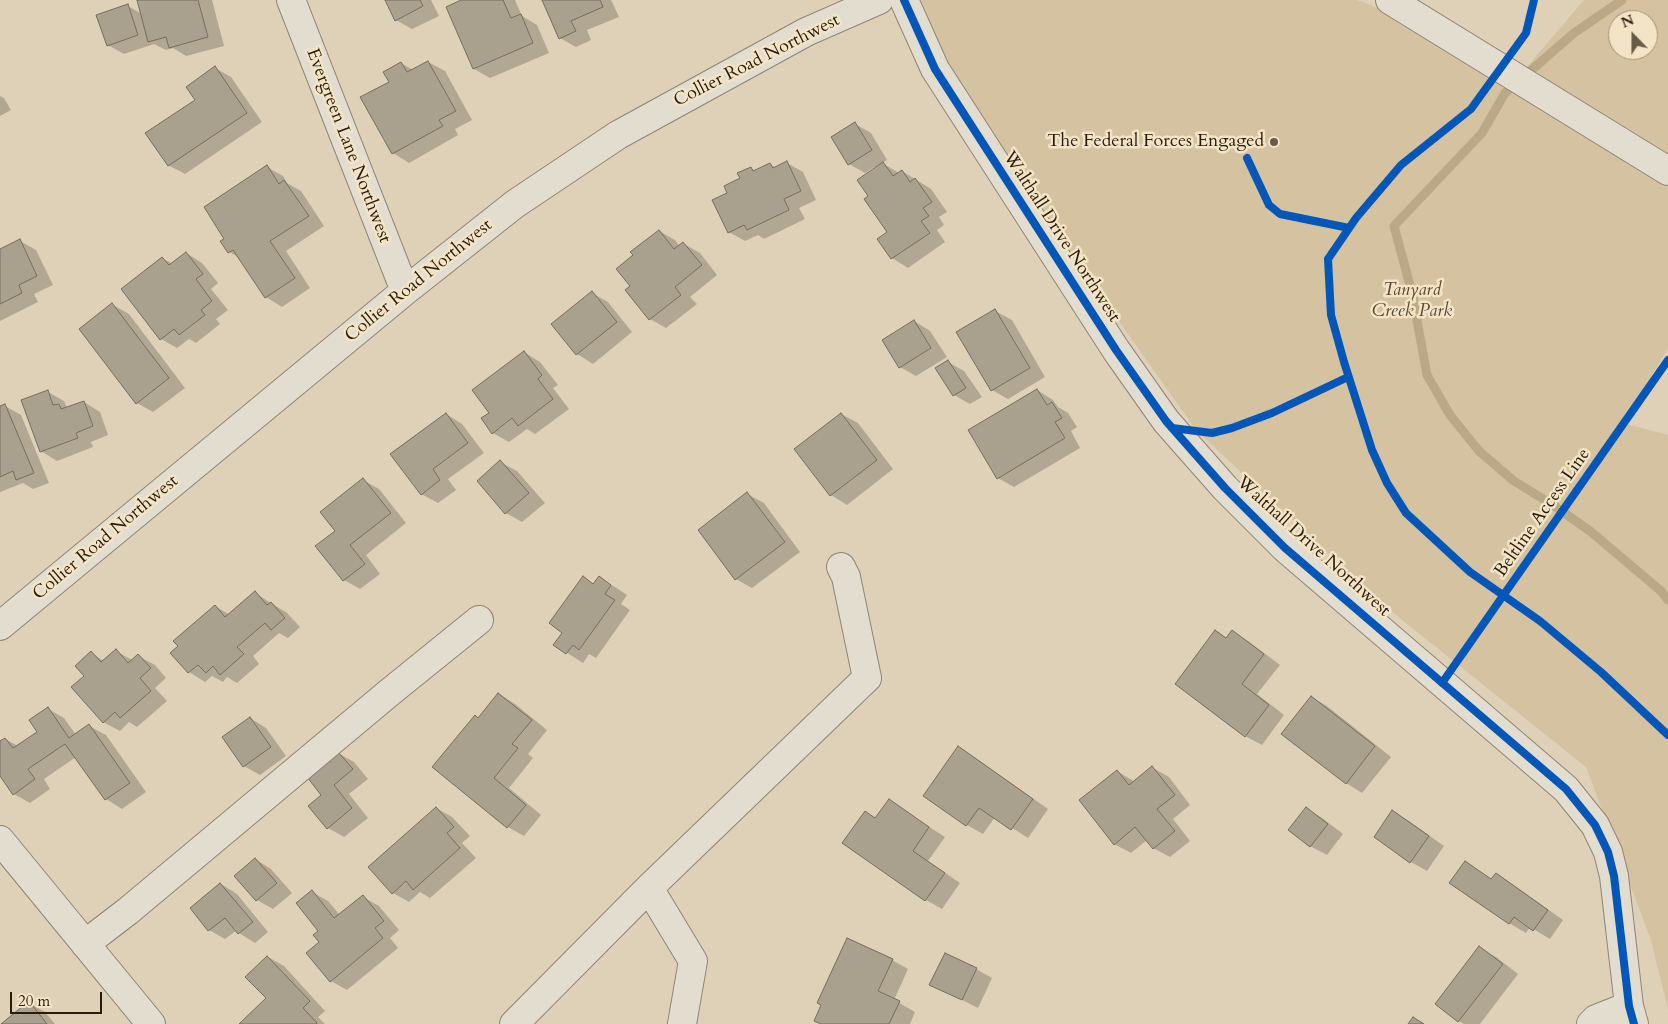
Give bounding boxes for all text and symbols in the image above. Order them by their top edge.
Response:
street label: Collier Road Northwest [670,10,844,112]
north arrow [1608,10,1658,60]
text: N [1618,10,1637,33]
street label: Evergreen Lane Northwest [301,46,395,246]
place label: The Federal Forces Engaged [1047,131,1264,153]
marker: The Federal Forces Engaged [1268,136,1280,148]
street label: Walthall Drive Northwest [998,147,1124,327]
street label: Collier Road Northwest [341,215,497,347]
park label: Tanyard Creek Park [1372,280,1452,322]
street label: Beltline Access Line [1491,444,1595,582]
street label: Collier Road Northwest [29,471,183,605]
street label: Walthall Drive Northwest [1232,472,1394,622]
scale bar [12,982,105,1014]
text: 20 m [18,991,50,1011]

